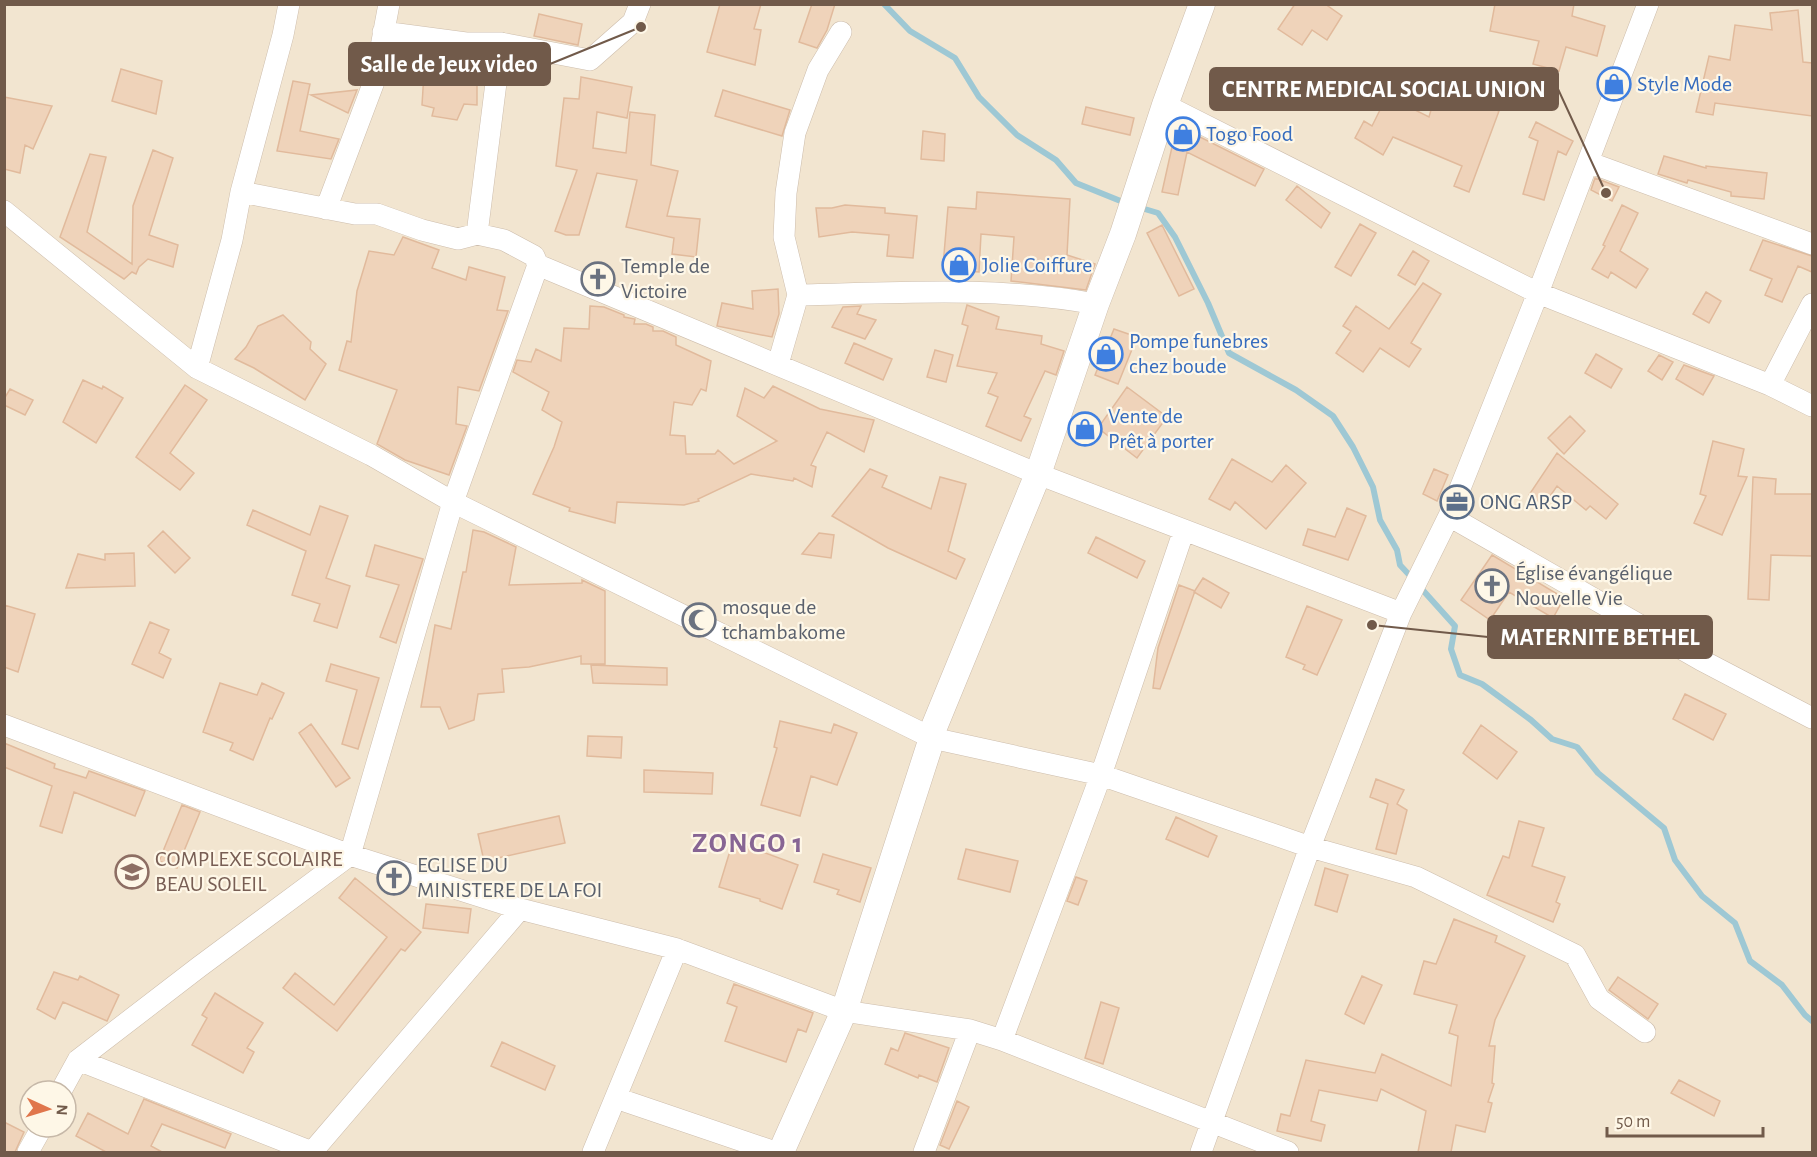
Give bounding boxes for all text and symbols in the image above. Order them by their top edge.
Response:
callout: Salle de Jeux video [349,43,550,85]
text: Salle de Jeux video [360,53,538,77]
shop icon: Style Mode [1596,66,1632,102]
callout: CENTRE MEDICAL SOCIAL UNION [1210,68,1558,110]
place label: Style Mode [1637,73,1732,95]
text: CENTRE MEDICAL SOCIAL UNION [1222,78,1546,102]
shop icon: Togo Food [1165,116,1201,152]
place label: Togo Food [1206,123,1293,145]
shop icon: Jolie Coiffure [941,247,977,283]
place label: Jolie Coiffure [982,254,1092,276]
place label: Temple de Victoire [621,255,710,302]
church icon: Temple de Victoire [580,261,616,297]
place label: Pompe funebres chez boude [1129,330,1268,377]
shop icon: Pompe funebres chez boude [1088,336,1124,372]
place label: Vente de Prêt à porter [1108,405,1214,452]
shop icon: Vente de Prêt à porter [1067,411,1103,447]
office icon: ONG ARSP [1439,484,1475,520]
place label: ONG ARSP [1480,491,1572,513]
place label: Église évangélique Nouvelle Vie [1515,561,1673,609]
church icon: Église évangélique Nouvelle Vie [1474,568,1510,604]
place label: mosque de tchambakome [722,596,846,643]
mosque icon: mosque de tchambakome [681,602,717,638]
callout: MATERNITE BETHEL [1488,616,1712,658]
text: MATERNITE BETHEL [1500,626,1700,650]
district label: ZONGO 1 [692,830,804,858]
place label: COMPLEXE SCOLAIRE BEAU SOLEIL [155,848,343,895]
school or university icon: COMPLEXE SCOLAIRE BEAU SOLEIL [114,854,150,890]
place label: EGLISE DU MINISTERE DE LA FOI [417,854,602,901]
church icon: EGLISE DU MINISTERE DE LA FOI [376,860,412,896]
north arrow [18,1079,78,1139]
scale bar [1607,1100,1763,1138]
text: N [54,1104,70,1116]
text: 50 m [1616,1113,1650,1131]

